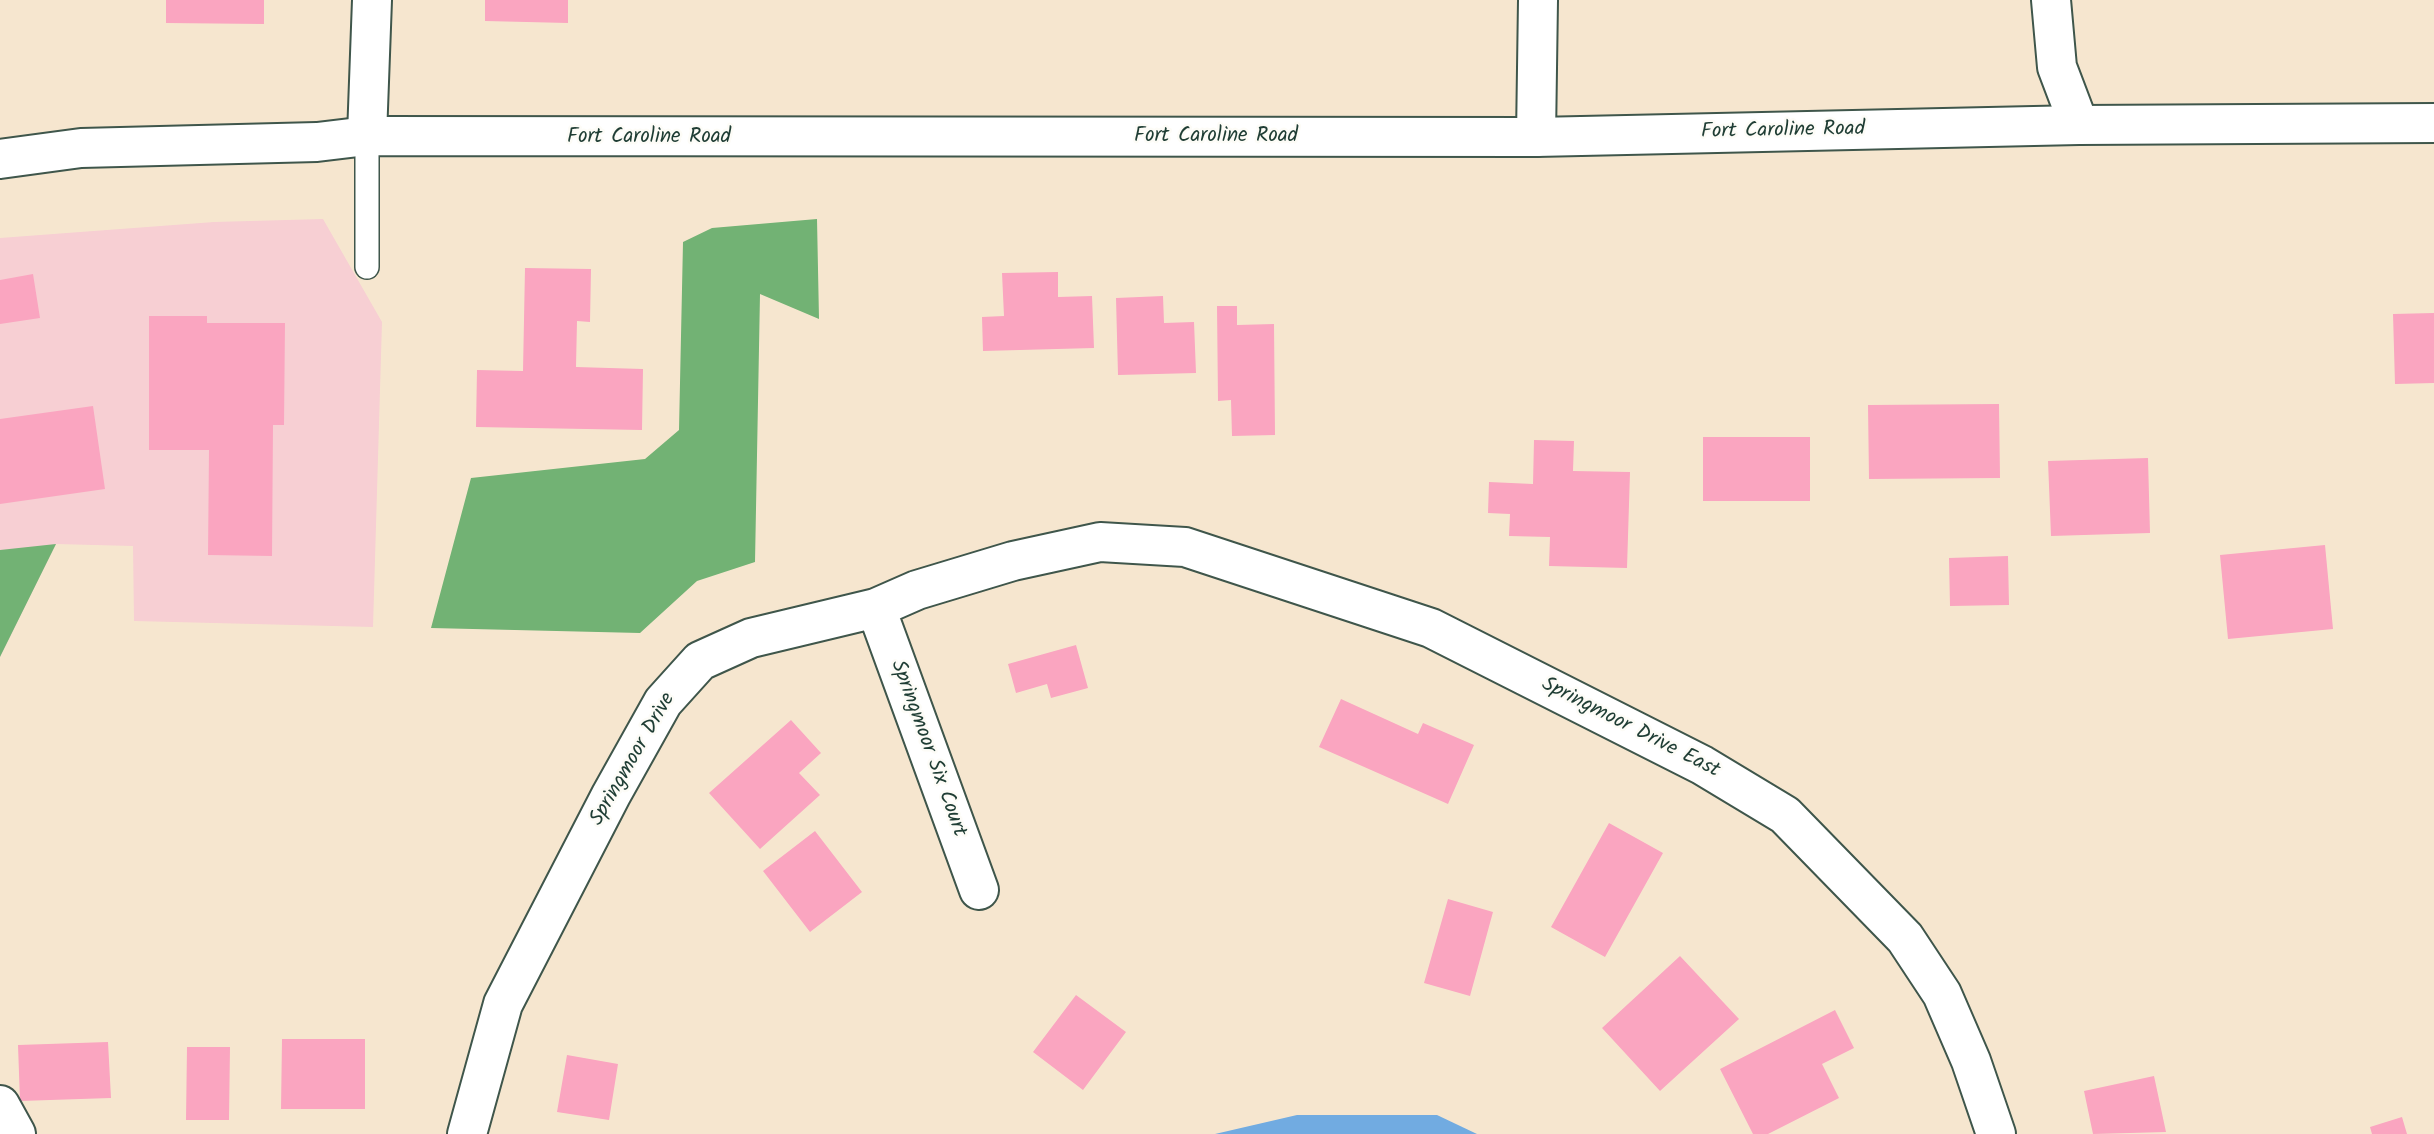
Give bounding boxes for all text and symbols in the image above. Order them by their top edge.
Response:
street label: Fort Caroline Road [1701,118,1865,146]
street label: Fort Caroline Road [1134,124,1298,150]
street label: Fort Caroline Road [567,125,731,151]
street label: Springmoor Six Court [883,657,971,841]
street label: Springmoor Drive East [1537,673,1723,785]
street label: Springmoor Drive [586,689,682,831]

